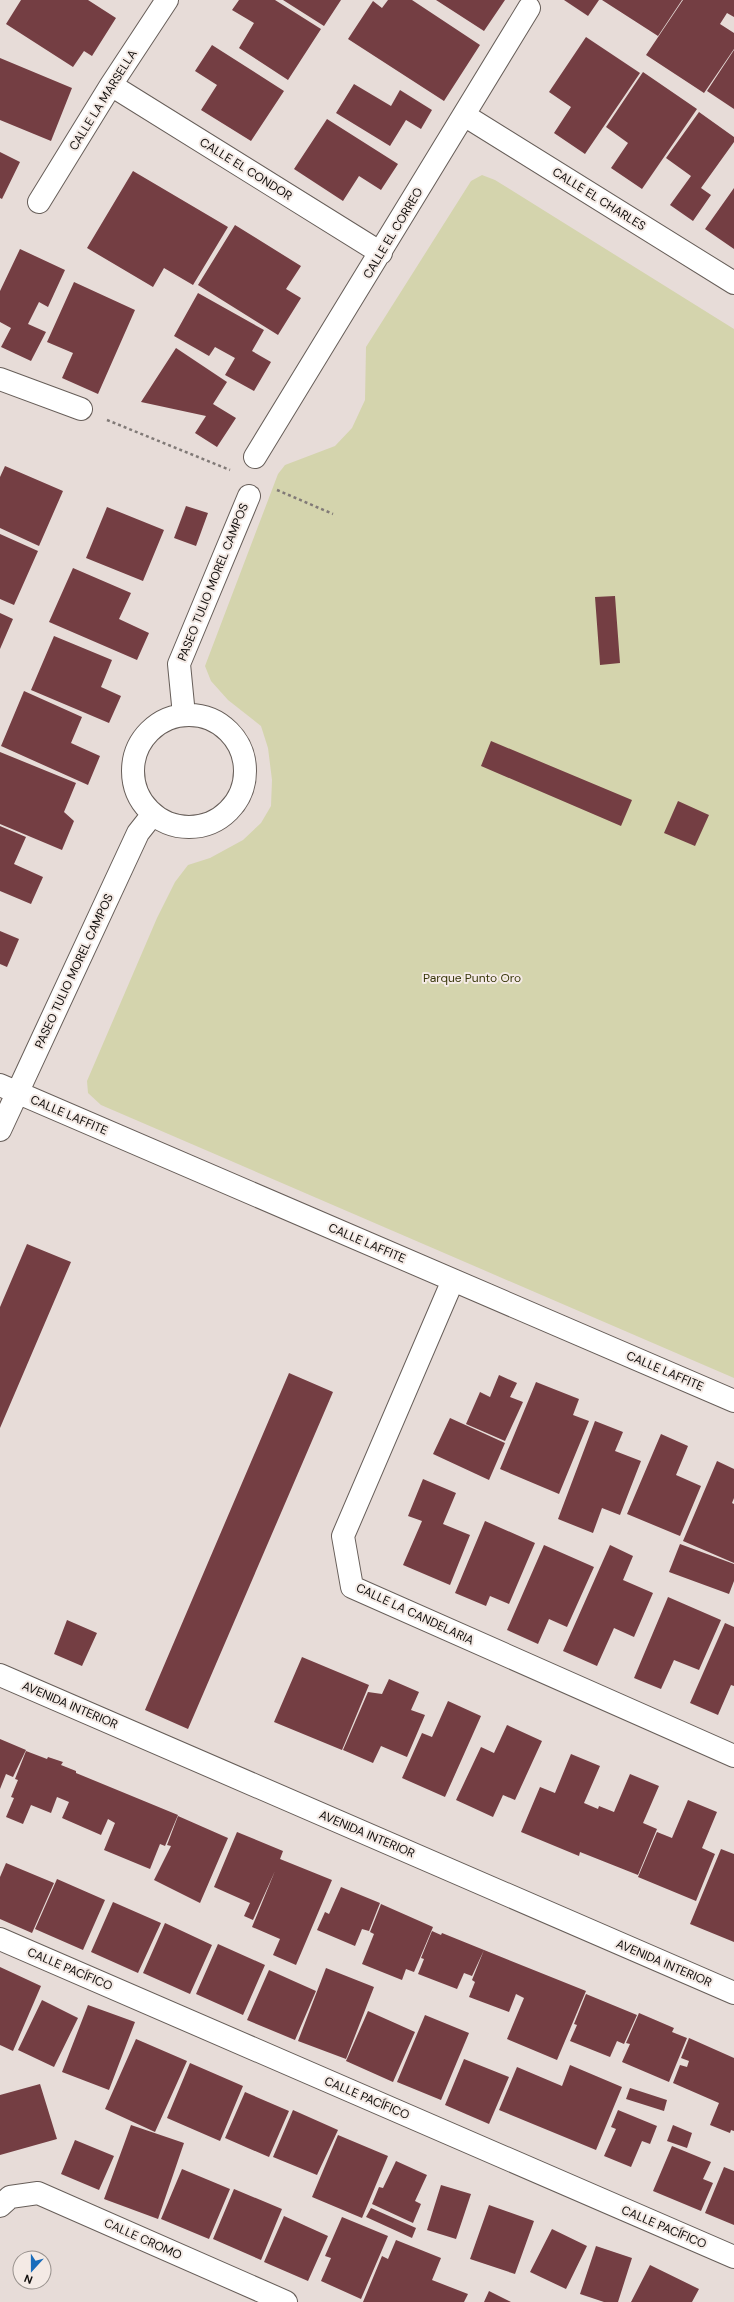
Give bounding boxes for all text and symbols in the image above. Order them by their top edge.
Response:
street label: CALLE LA MARSELLA [65,47,141,153]
street label: CALLE EL CONDOR [197,134,295,204]
street label: CALLE EL CHARLES [549,164,649,234]
street label: CALLE EL CORREO [359,185,427,281]
street label: PASEO TULIO MOREL CAMPOS [174,501,252,663]
street label: PASEO TULIO MOREL CAMPOS [31,891,117,1051]
park label: Parque Punto Oro [423,970,521,986]
street label: CALLE LAFFITE [28,1092,110,1139]
street label: CALLE LAFFITE [326,1220,408,1267]
street label: CALLE LAFFITE [624,1348,706,1395]
street label: CALLE LA CANDELARIA [353,1580,477,1648]
street label: AVENIDA INTERIOR [20,1678,120,1732]
street label: AVENIDA INTERIOR [317,1807,417,1861]
street label: AVENIDA INTERIOR [614,1936,714,1990]
street label: CALLE PACÍFICO [25,1944,115,1994]
street label: CALLE PACÍFICO [322,2073,412,2123]
street label: CALLE PACÍFICO [619,2202,709,2252]
street label: CALLE CROMO [102,2215,184,2263]
north arrow [12,2250,52,2290]
text: N [22,2271,35,2287]

